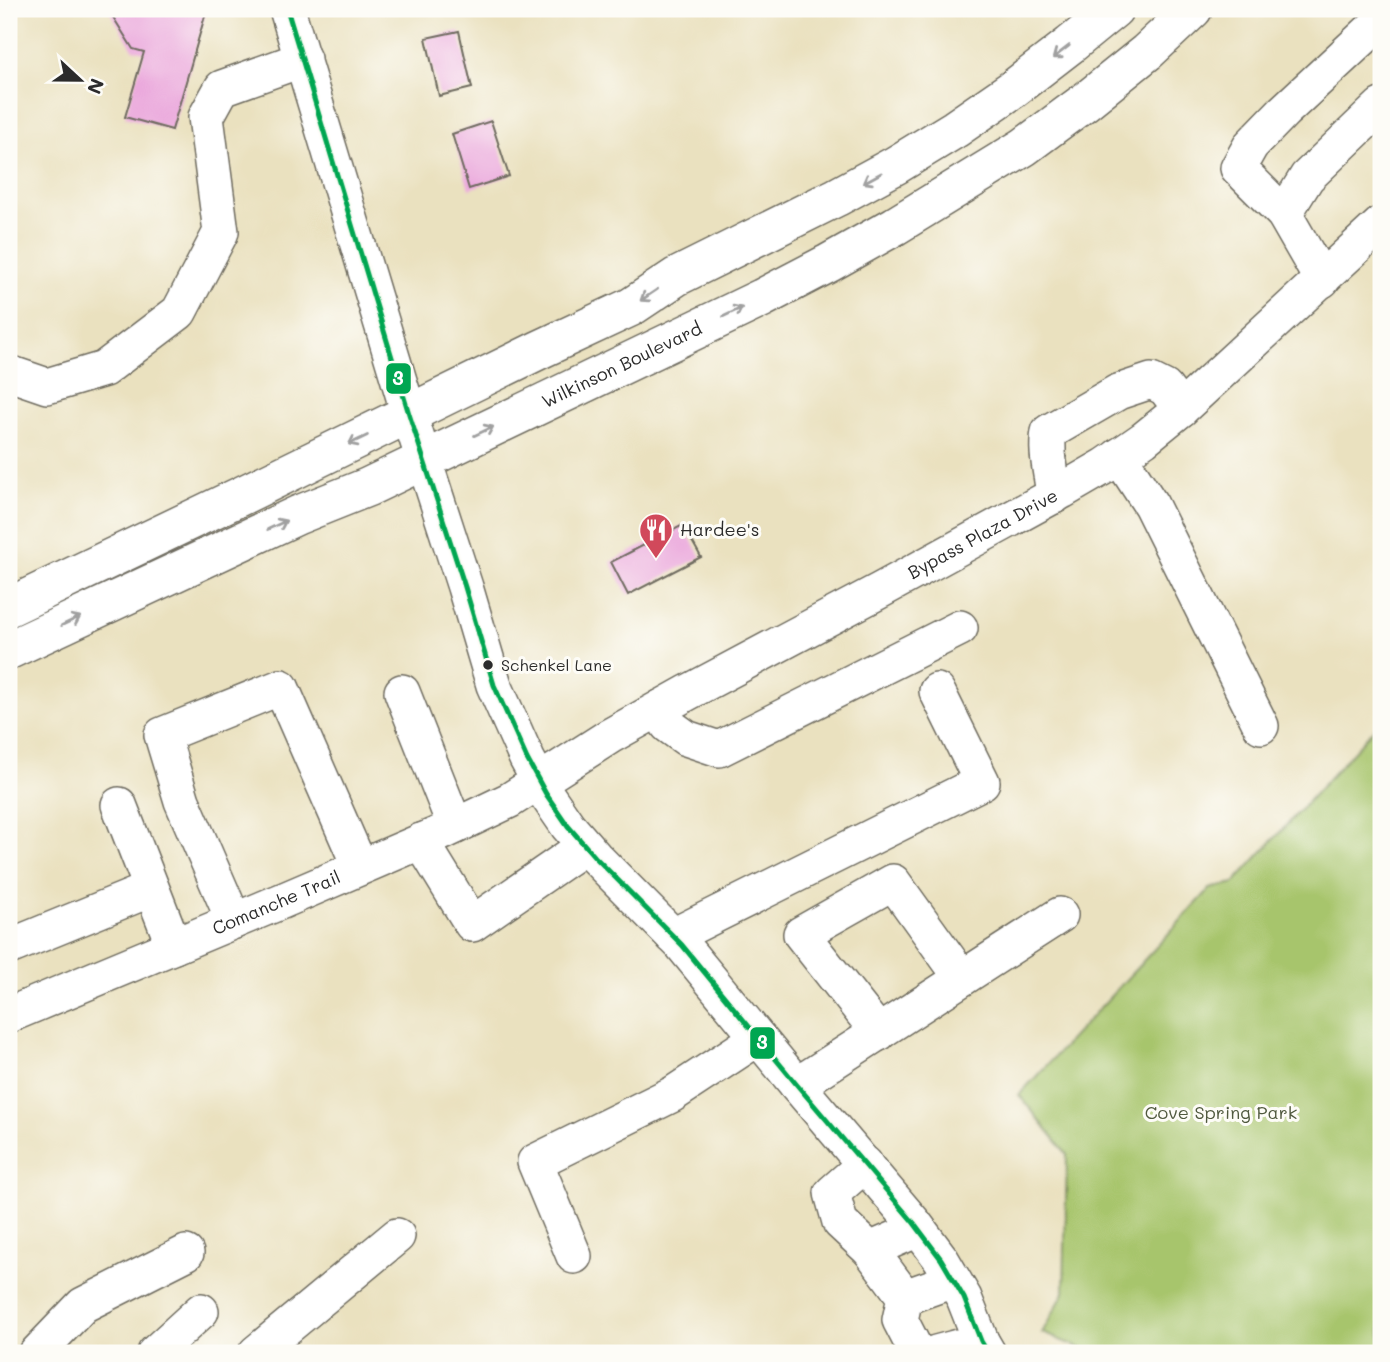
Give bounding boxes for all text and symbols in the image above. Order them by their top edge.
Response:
one-way arrow [1052,45,1071,60]
north arrow [46,46,116,116]
text: N [82,75,111,98]
one-way arrow [862,172,883,185]
one-way arrow [640,288,659,302]
one-way arrow [722,304,743,318]
street label: Wilkinson Boulevard [538,316,705,413]
line badge: 3 [385,362,412,395]
text: 3 [392,365,404,390]
one-way arrow [473,424,494,438]
one-way arrow [348,433,369,447]
street label: Bypass Plaza Drive [903,483,1062,584]
restaurant icon: Hardee's [637,511,675,560]
place label: Hardee's [680,517,760,541]
one-way arrow [266,518,287,531]
one-way arrow [60,614,81,627]
place label: Schenkel Lane [501,654,612,675]
marker: Schenkel Lane [481,658,495,672]
street label: Comanche Trail [208,864,344,940]
line badge: 3 [749,1026,776,1060]
text: 3 [756,1029,768,1054]
park label: Cove Spring Park [1145,1100,1297,1124]

